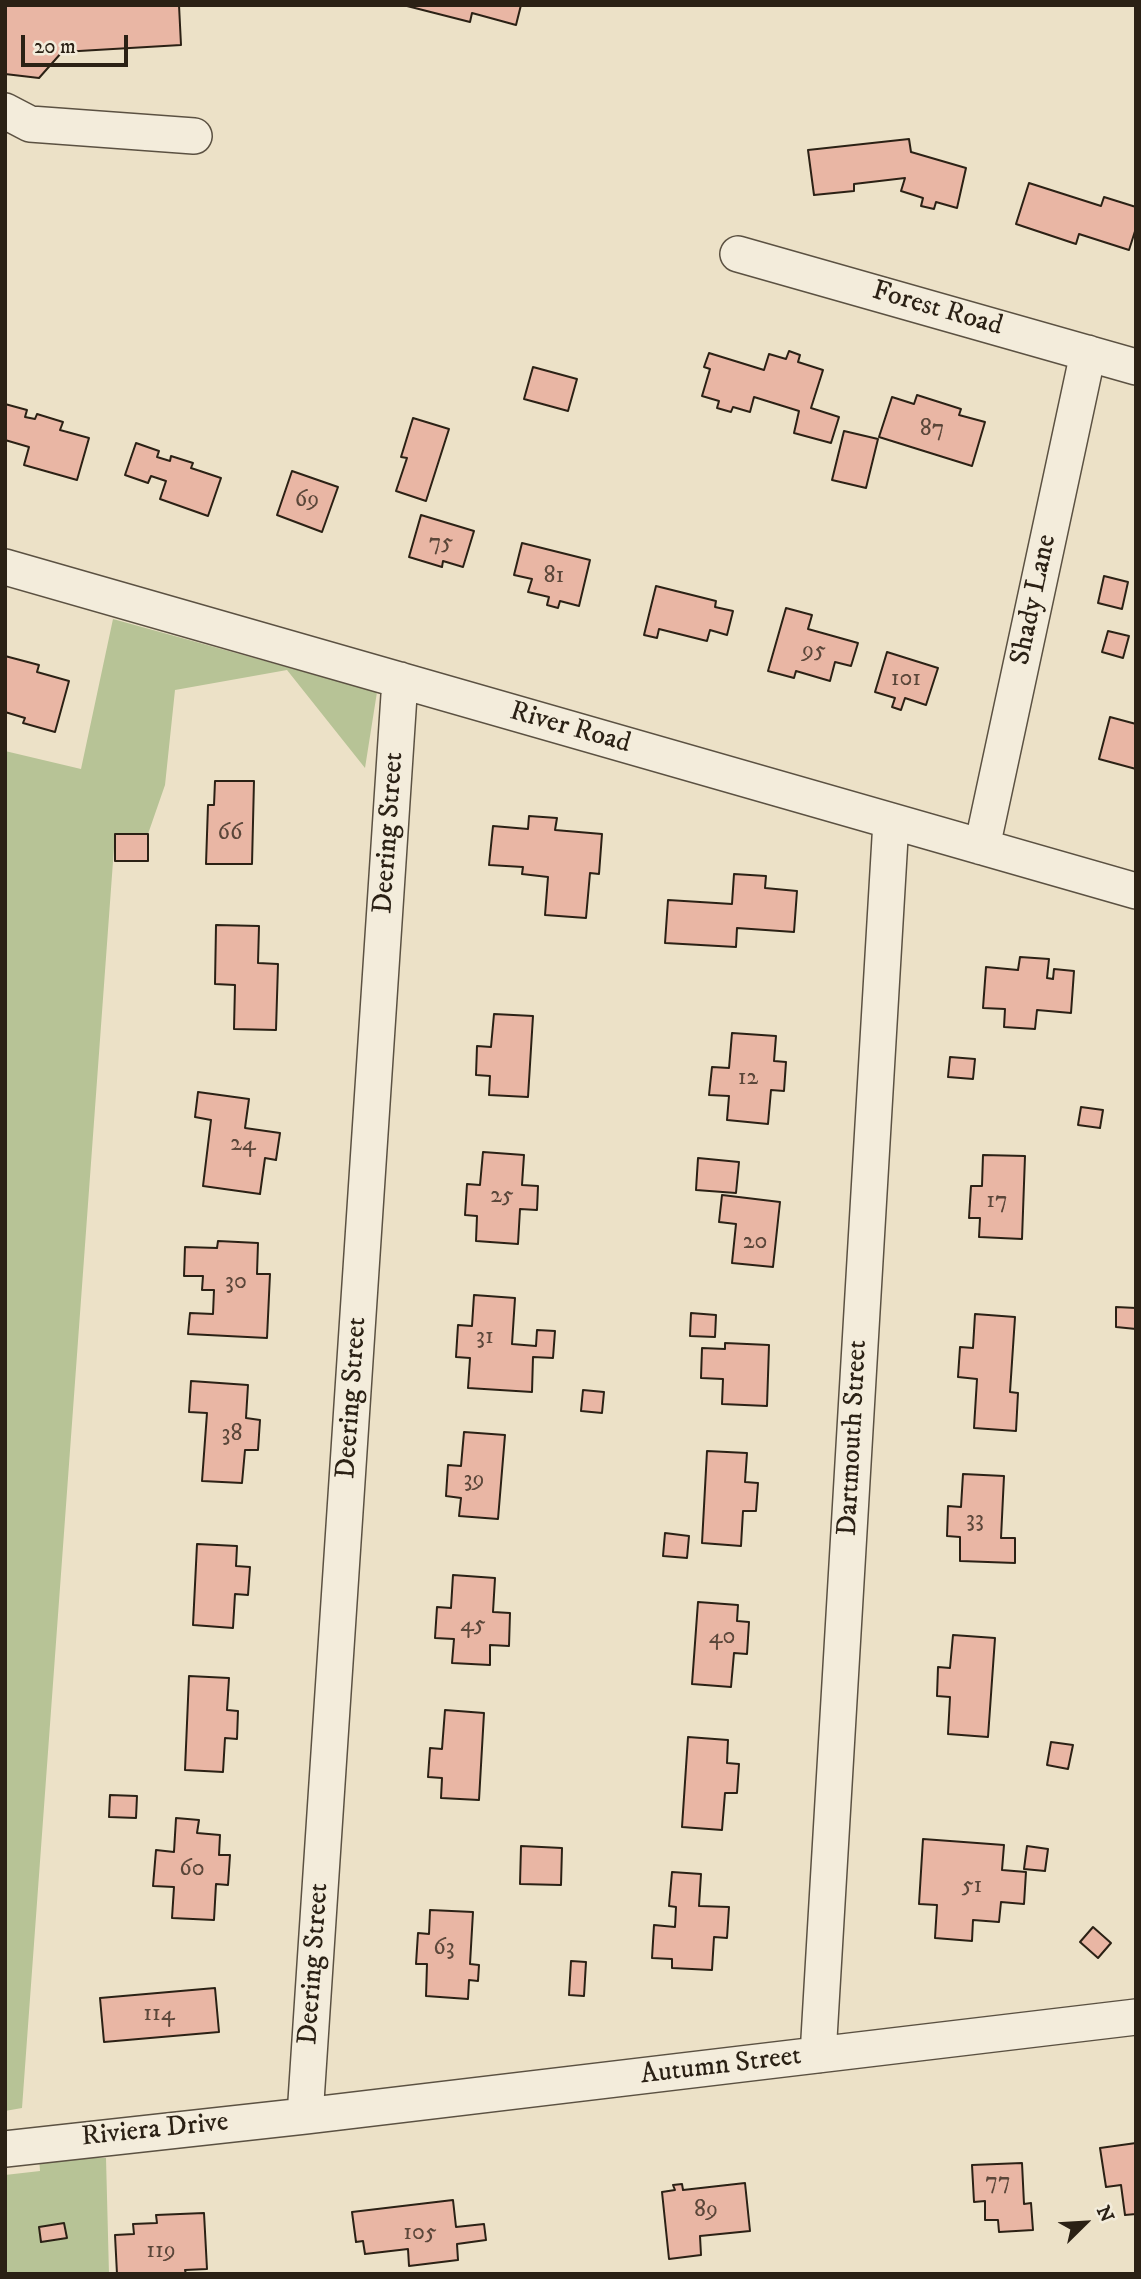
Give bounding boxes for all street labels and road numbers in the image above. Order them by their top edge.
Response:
street label: Forest Road [868,275,1006,345]
street label: Shady Lane [1005,532,1065,668]
street label: River Road [506,696,634,762]
street label: Deering Street [368,751,412,915]
street label: Deering Street [331,1316,375,1480]
street label: Dartmouth Street [832,1339,876,1537]
street label: Deering Street [293,1882,337,2046]
street label: Autumn Street [639,2040,803,2094]
street label: Riviera Drive [80,2107,230,2155]

